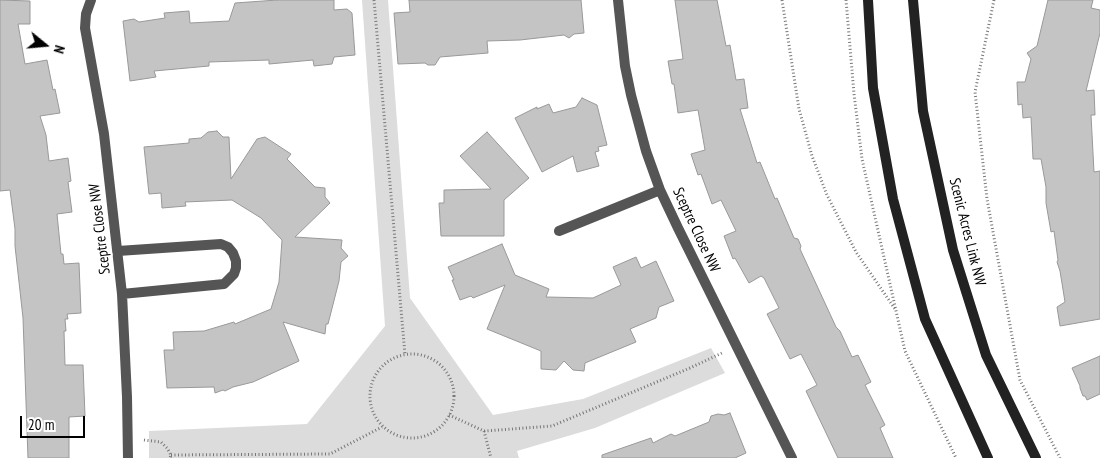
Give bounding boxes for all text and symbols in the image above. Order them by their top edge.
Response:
north arrow [20,20,70,70]
text: N [50,43,69,56]
street label: Scenic Acres Link NW [945,176,989,288]
street label: Sceptre Close NW [86,183,114,275]
street label: Sceptre Close NW [669,185,723,275]
scale bar [22,406,88,438]
text: 20 m [28,415,54,434]

